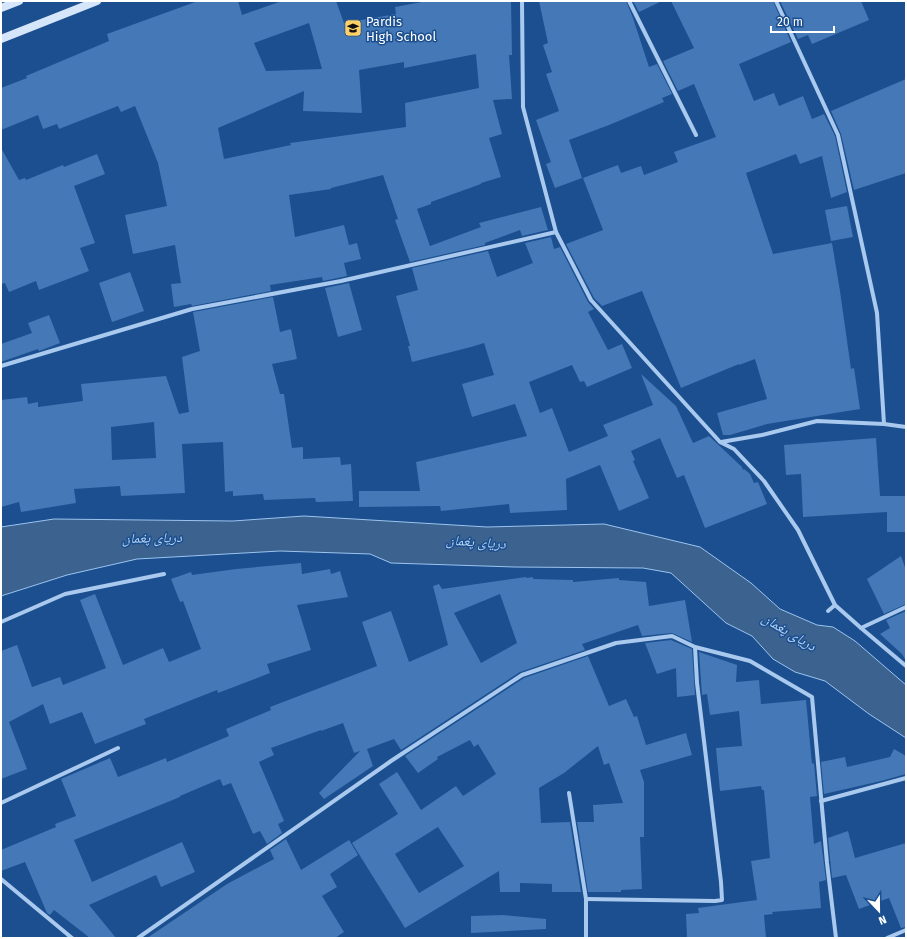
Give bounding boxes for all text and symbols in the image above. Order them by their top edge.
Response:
scale bar [771,8,834,34]
place label: Pardis High School [366,14,436,44]
text: 20 m [777,15,803,29]
school or university icon: Pardis High School [343,18,363,38]
water label: دریای پغمان [122,529,182,547]
water label: دریای پغمان [445,531,507,553]
water label: دریای پغمان [759,609,819,655]
north arrow [859,891,899,931]
text: N [877,912,888,927]

